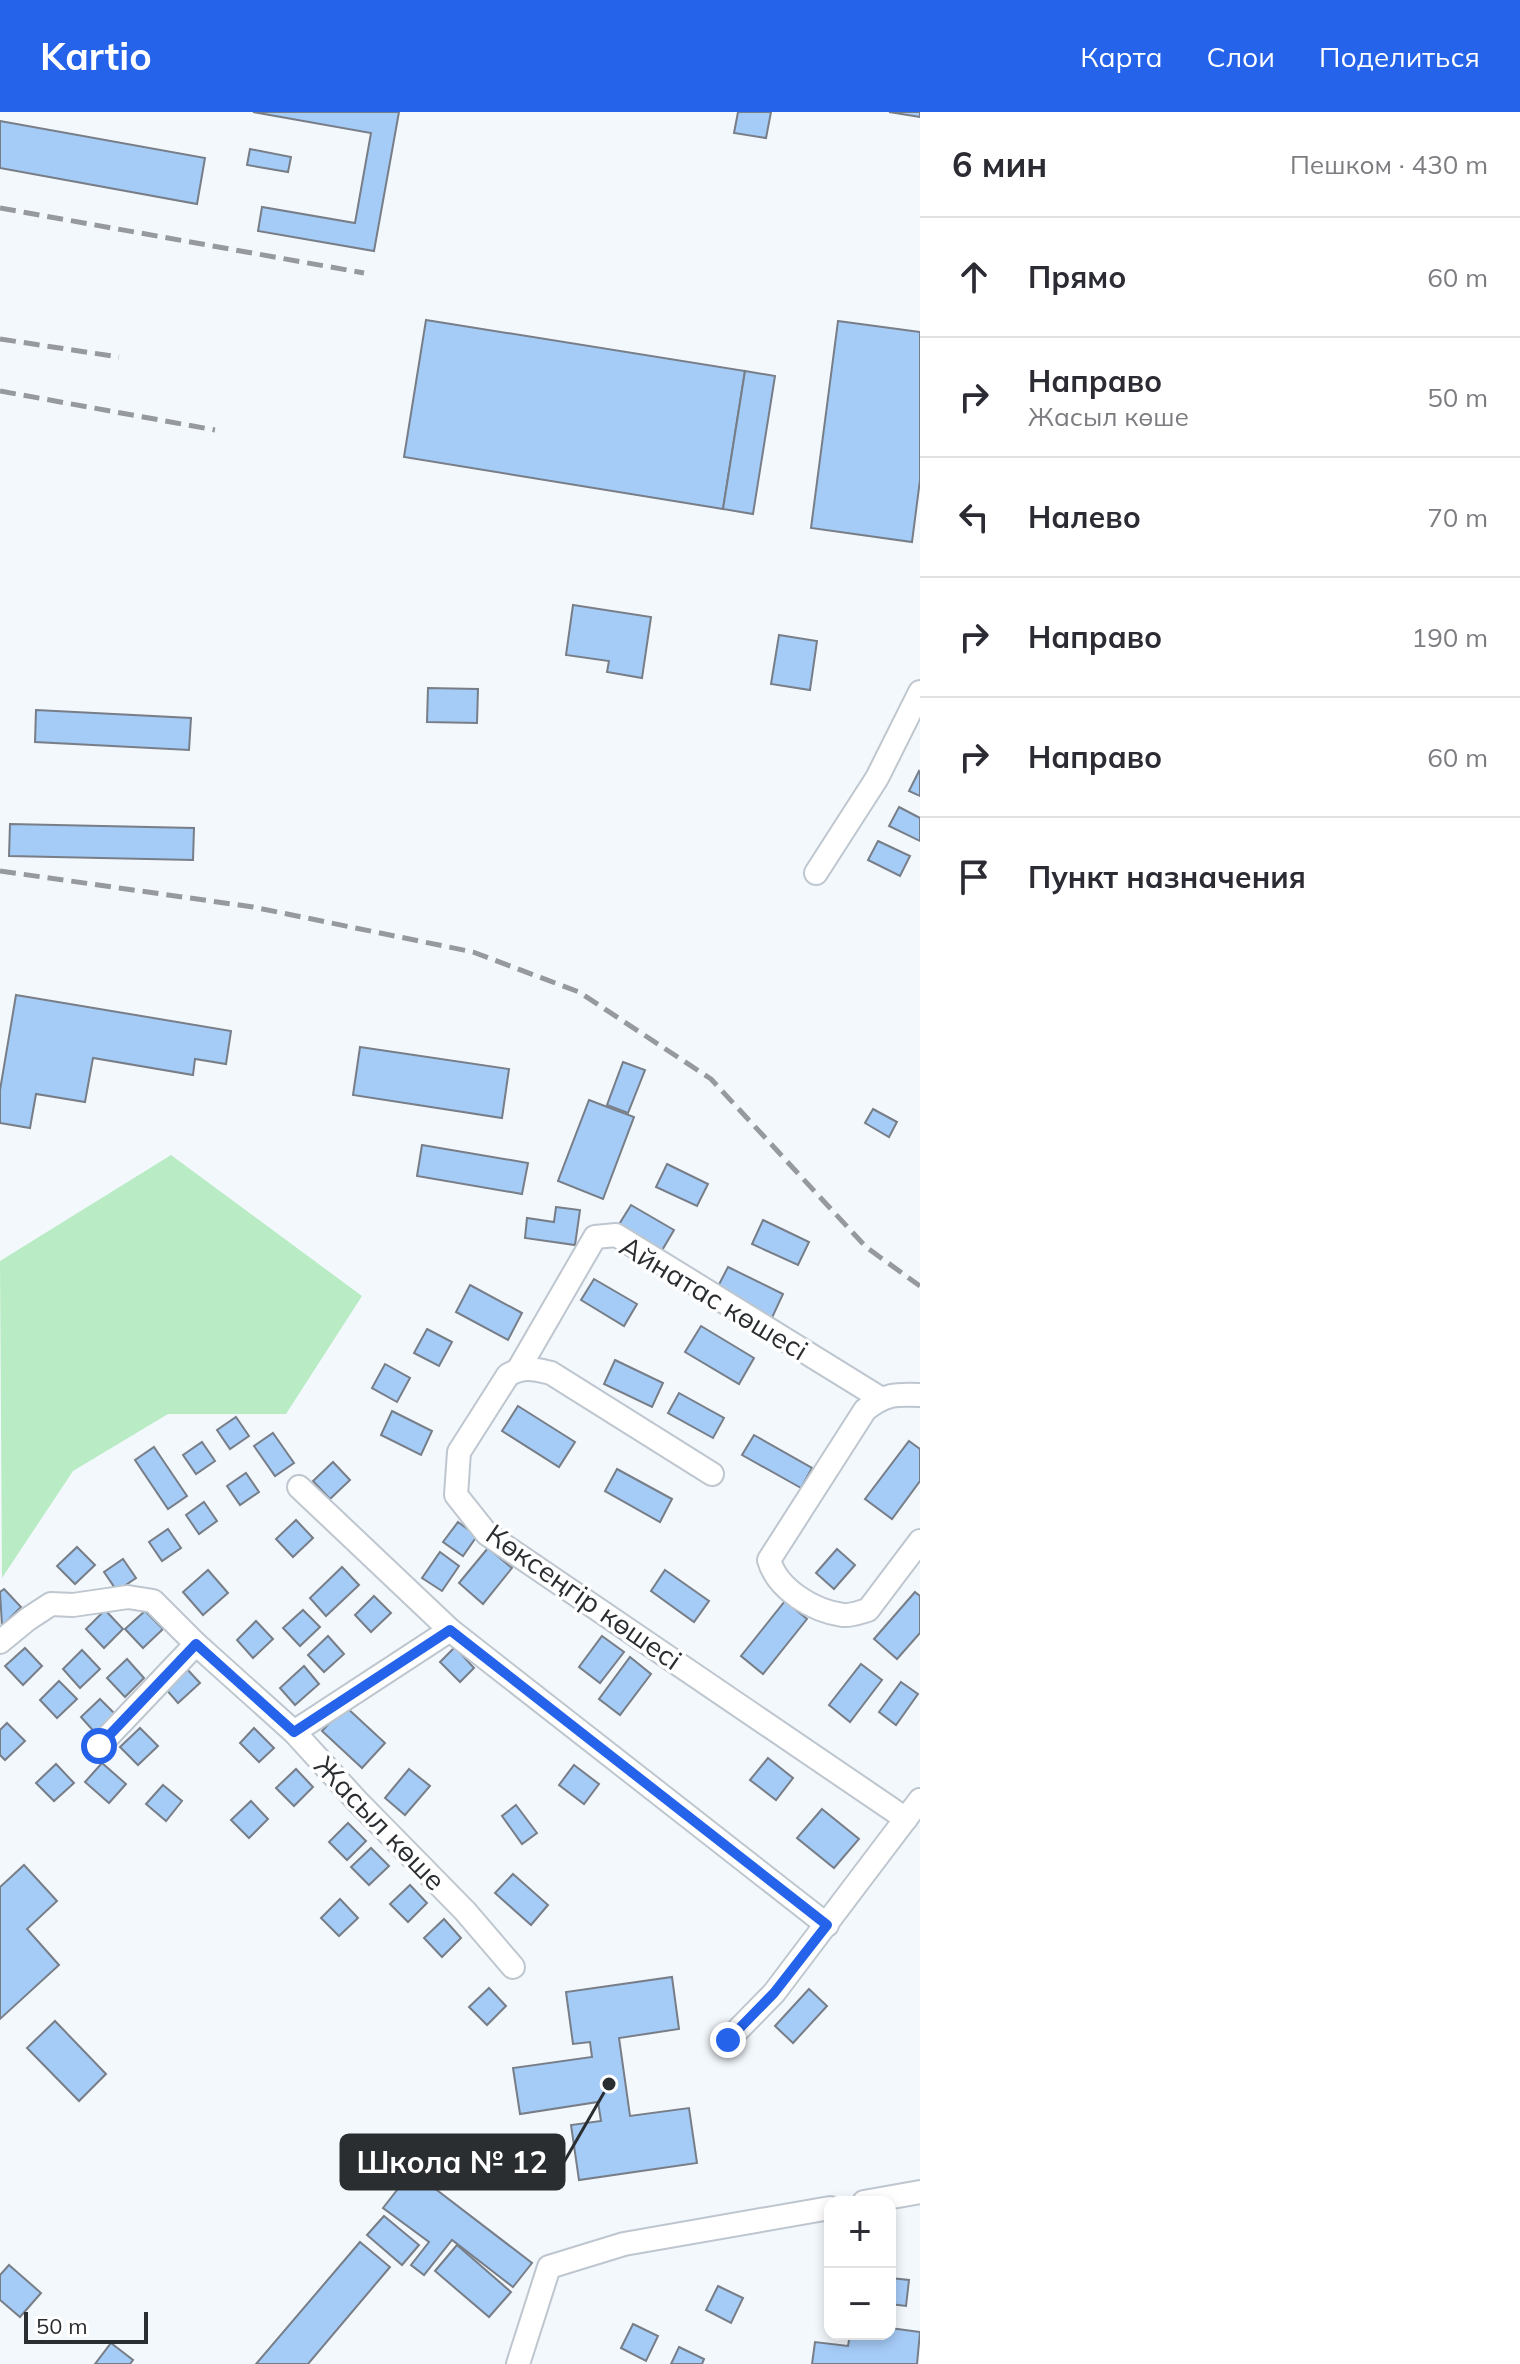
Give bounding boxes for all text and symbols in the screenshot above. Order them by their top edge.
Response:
text: Kartio [40,32,152,80]
text: Карта [1080,39,1163,74]
text: Слои [1207,39,1275,74]
text: Поделиться [1319,39,1480,74]
text: 6 мин [952,143,1047,186]
text: Пешком · 430 m [1290,148,1488,181]
icon: ahead [952,255,996,299]
text: Прямо [1028,258,1126,296]
text: 60 m [1427,261,1488,294]
text: Направо [1028,362,1162,400]
icon: right [952,375,996,419]
text: 50 m [1427,381,1488,414]
text: Жасыл көше [1028,400,1189,433]
icon: left [952,495,996,539]
text: Налево [1028,498,1141,536]
text: 70 m [1427,501,1488,534]
icon: right [952,615,996,659]
text: Направо [1028,618,1162,656]
text: 190 m [1412,621,1488,654]
icon: right [952,735,996,779]
text: Направо [1028,738,1162,776]
text: 60 m [1427,741,1488,774]
icon: arrive [952,855,996,899]
text: Пункт назначения [1028,858,1306,896]
street label: Айнатас көшесі [614,1228,815,1367]
street label: Көксеңгір көшесі [480,1516,689,1677]
route start [81,1728,117,1764]
street label: Жасыл көше [308,1748,453,1897]
route end [710,2022,746,2058]
callout: Школа № 12 [341,2135,564,2189]
text: Школа № 12 [356,2143,548,2181]
map controls [824,2196,896,2340]
button: + [824,2196,896,2268]
button: − [824,2268,896,2340]
scale bar [24,2308,148,2344]
text: 50 m [36,2312,87,2340]

